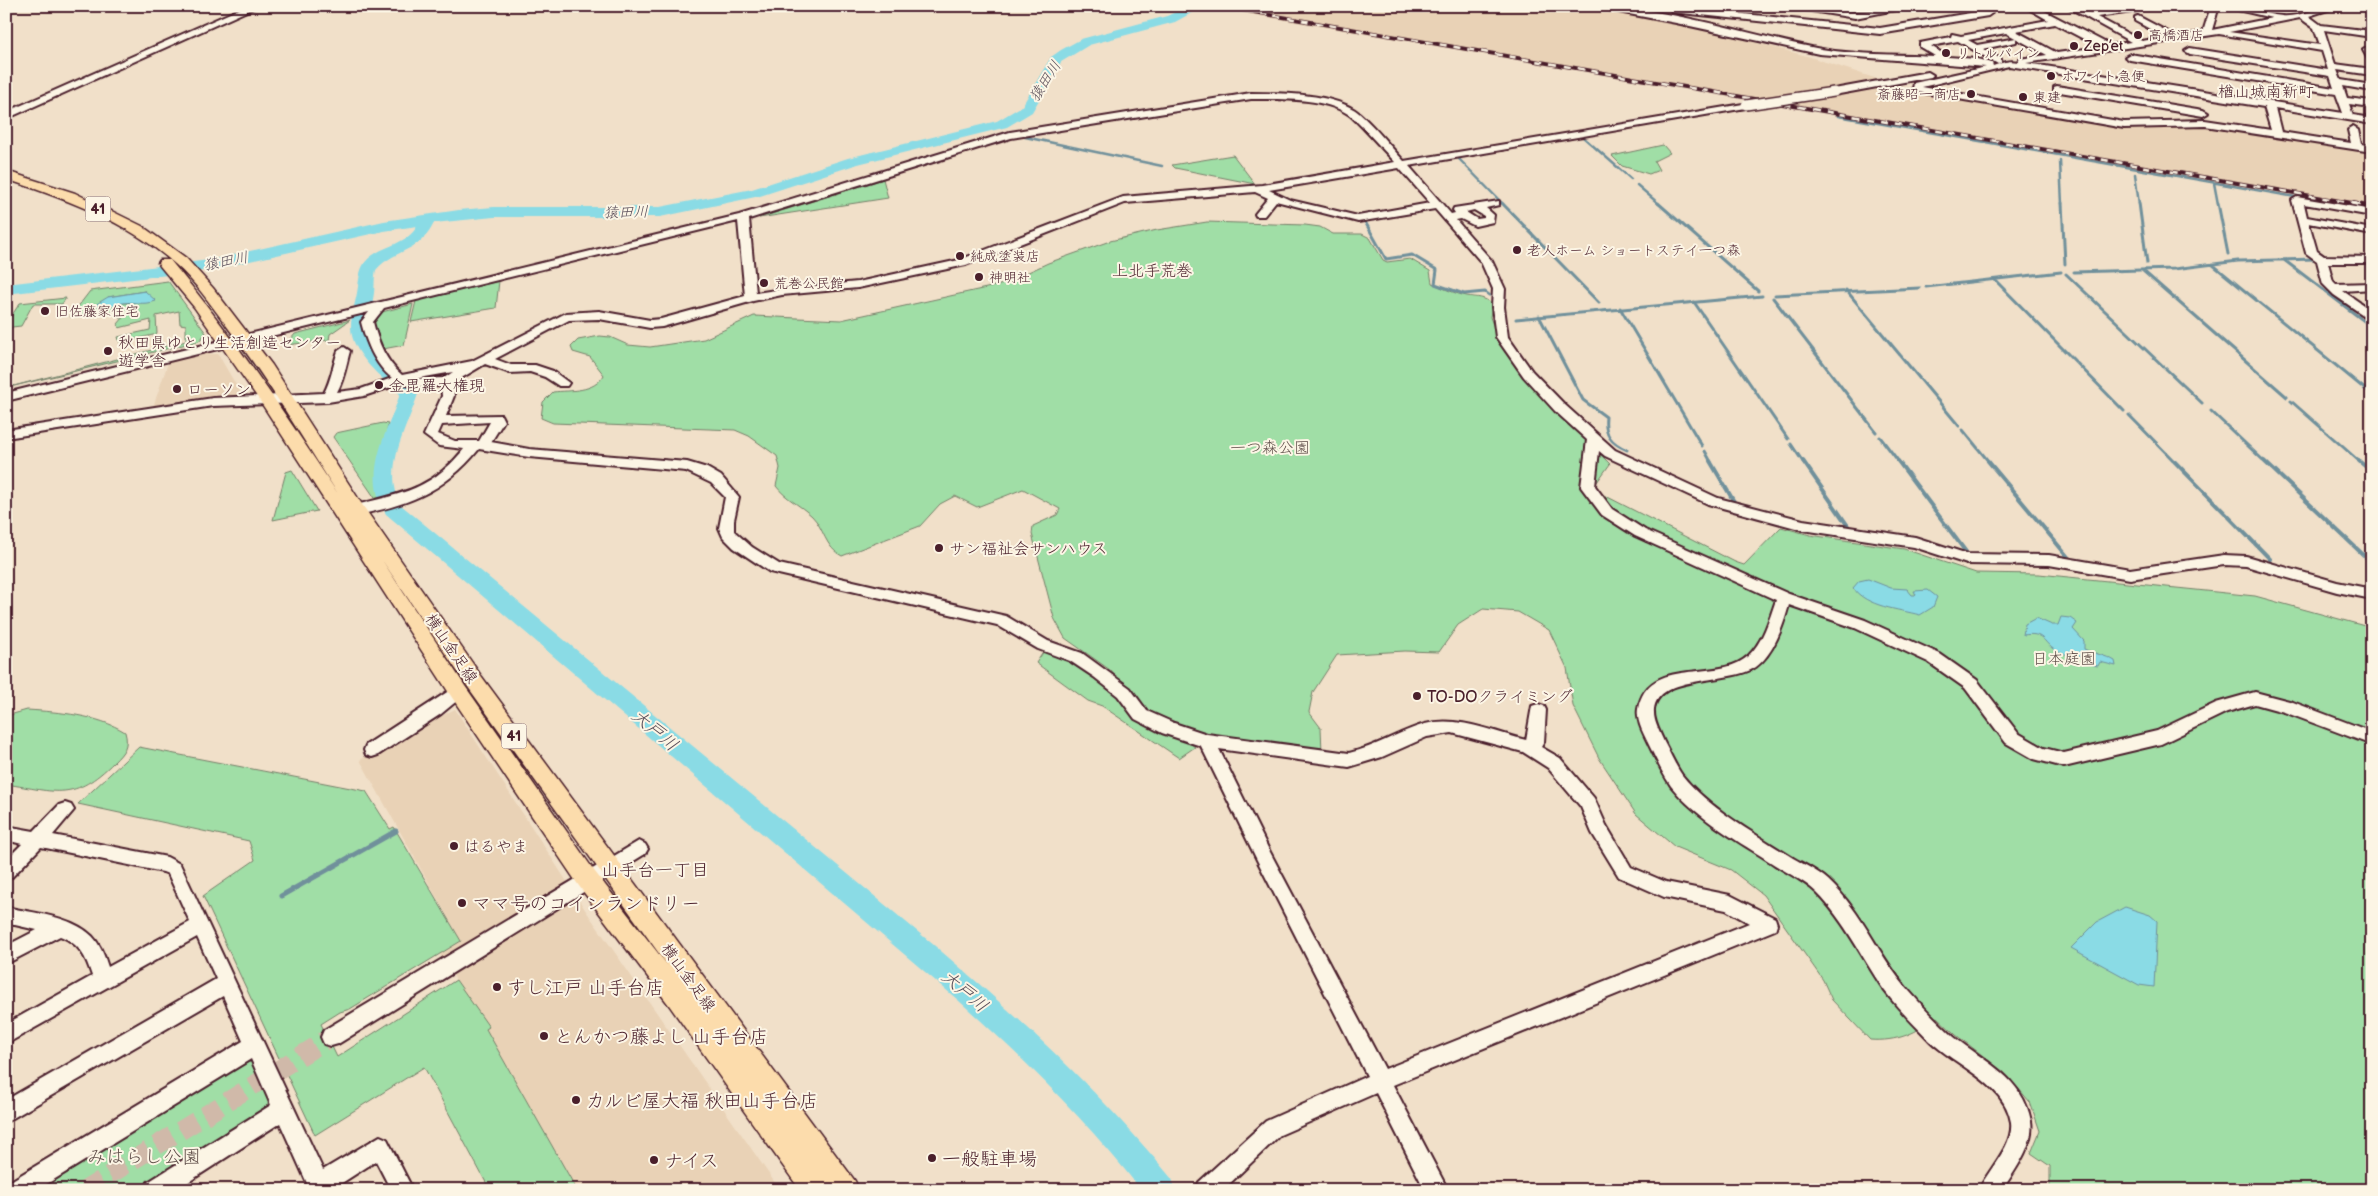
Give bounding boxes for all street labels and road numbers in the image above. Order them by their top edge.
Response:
road number: 41 [86,196,110,222]
street label: 横山金足線 [421,610,481,687]
road number: 41 [502,724,526,748]
street label: 横山金足線 [657,940,719,1016]

